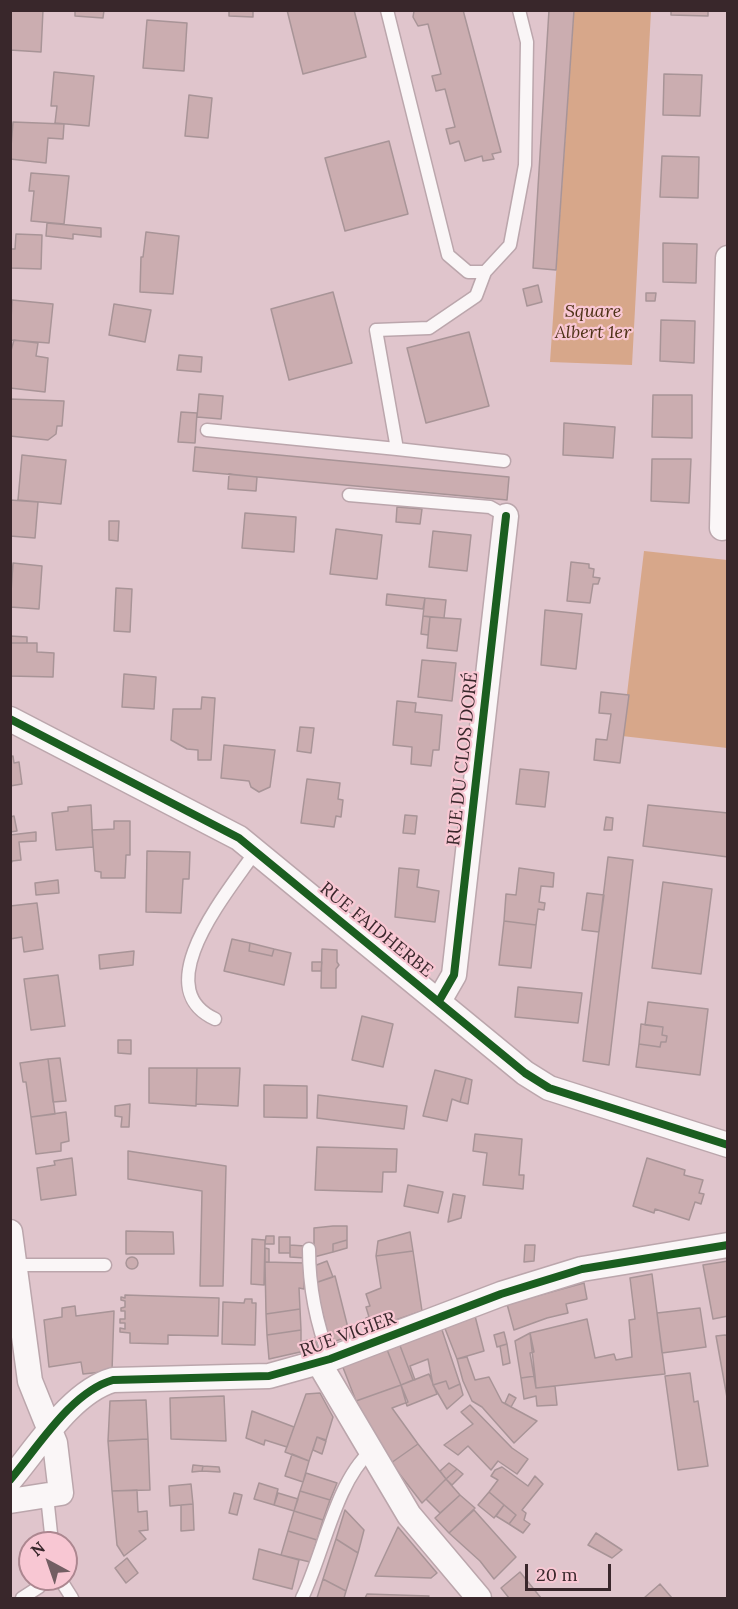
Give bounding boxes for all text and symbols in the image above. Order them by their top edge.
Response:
park label: Square Albert 1er [555,301,631,344]
street label: RUE DU CLOS DORÉ [443,671,483,847]
street label: RUE FAIDHERBE [315,878,437,982]
street label: RUE VIGIER [297,1308,399,1362]
north arrow [18,1531,78,1591]
text: N [27,1537,49,1560]
scale bar [528,1552,614,1590]
text: 20 m [536,1563,578,1586]

